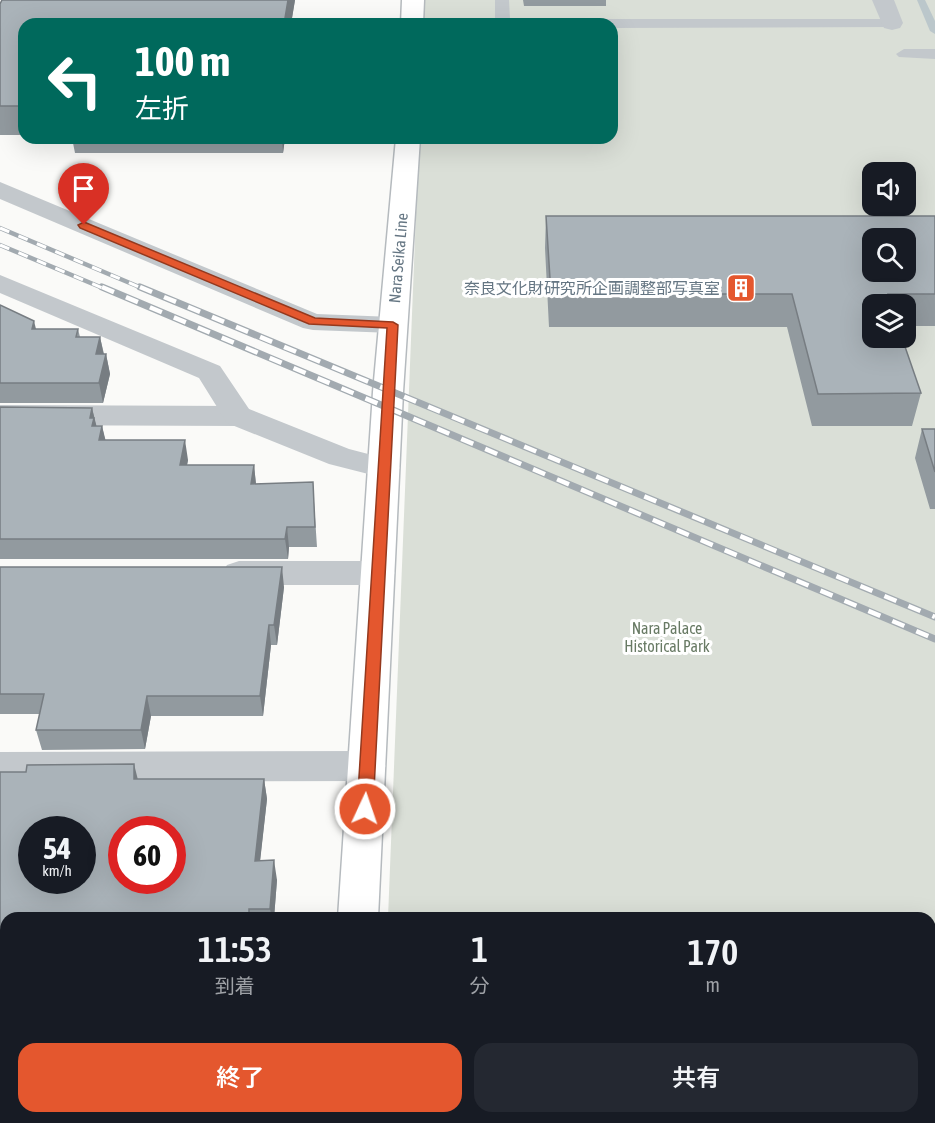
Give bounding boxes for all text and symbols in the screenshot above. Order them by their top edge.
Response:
text: 100 m [135,37,230,85]
icon: left [36,42,114,120]
text: 左折 [135,93,189,124]
map controls [862,162,916,348]
button: sound [862,162,916,216]
pin [58,163,109,225]
icon: arrive [67,172,100,205]
street label: Nara Seika Line [385,212,411,304]
button: search [862,228,916,282]
building icon: 奈良文化財研究所企画調整部写真室 [725,272,757,304]
place label: 奈良文化財研究所企画調整部写真室 [464,279,720,297]
button: layers [862,294,916,348]
park label: Nara Palace Historical Park [624,619,710,655]
position arrow [333,777,397,841]
speed limit sign: 60 [108,816,186,894]
text: 54 [43,831,71,865]
text: km/h [42,862,72,879]
text: 11:53 [198,928,272,970]
text: 1 [471,928,488,970]
text: 170 [687,931,738,973]
text: m [706,973,720,996]
text: 到着 [215,974,255,997]
text: 分 [470,974,490,997]
button: 終了 [18,1043,462,1112]
button: 共有 [474,1043,918,1112]

